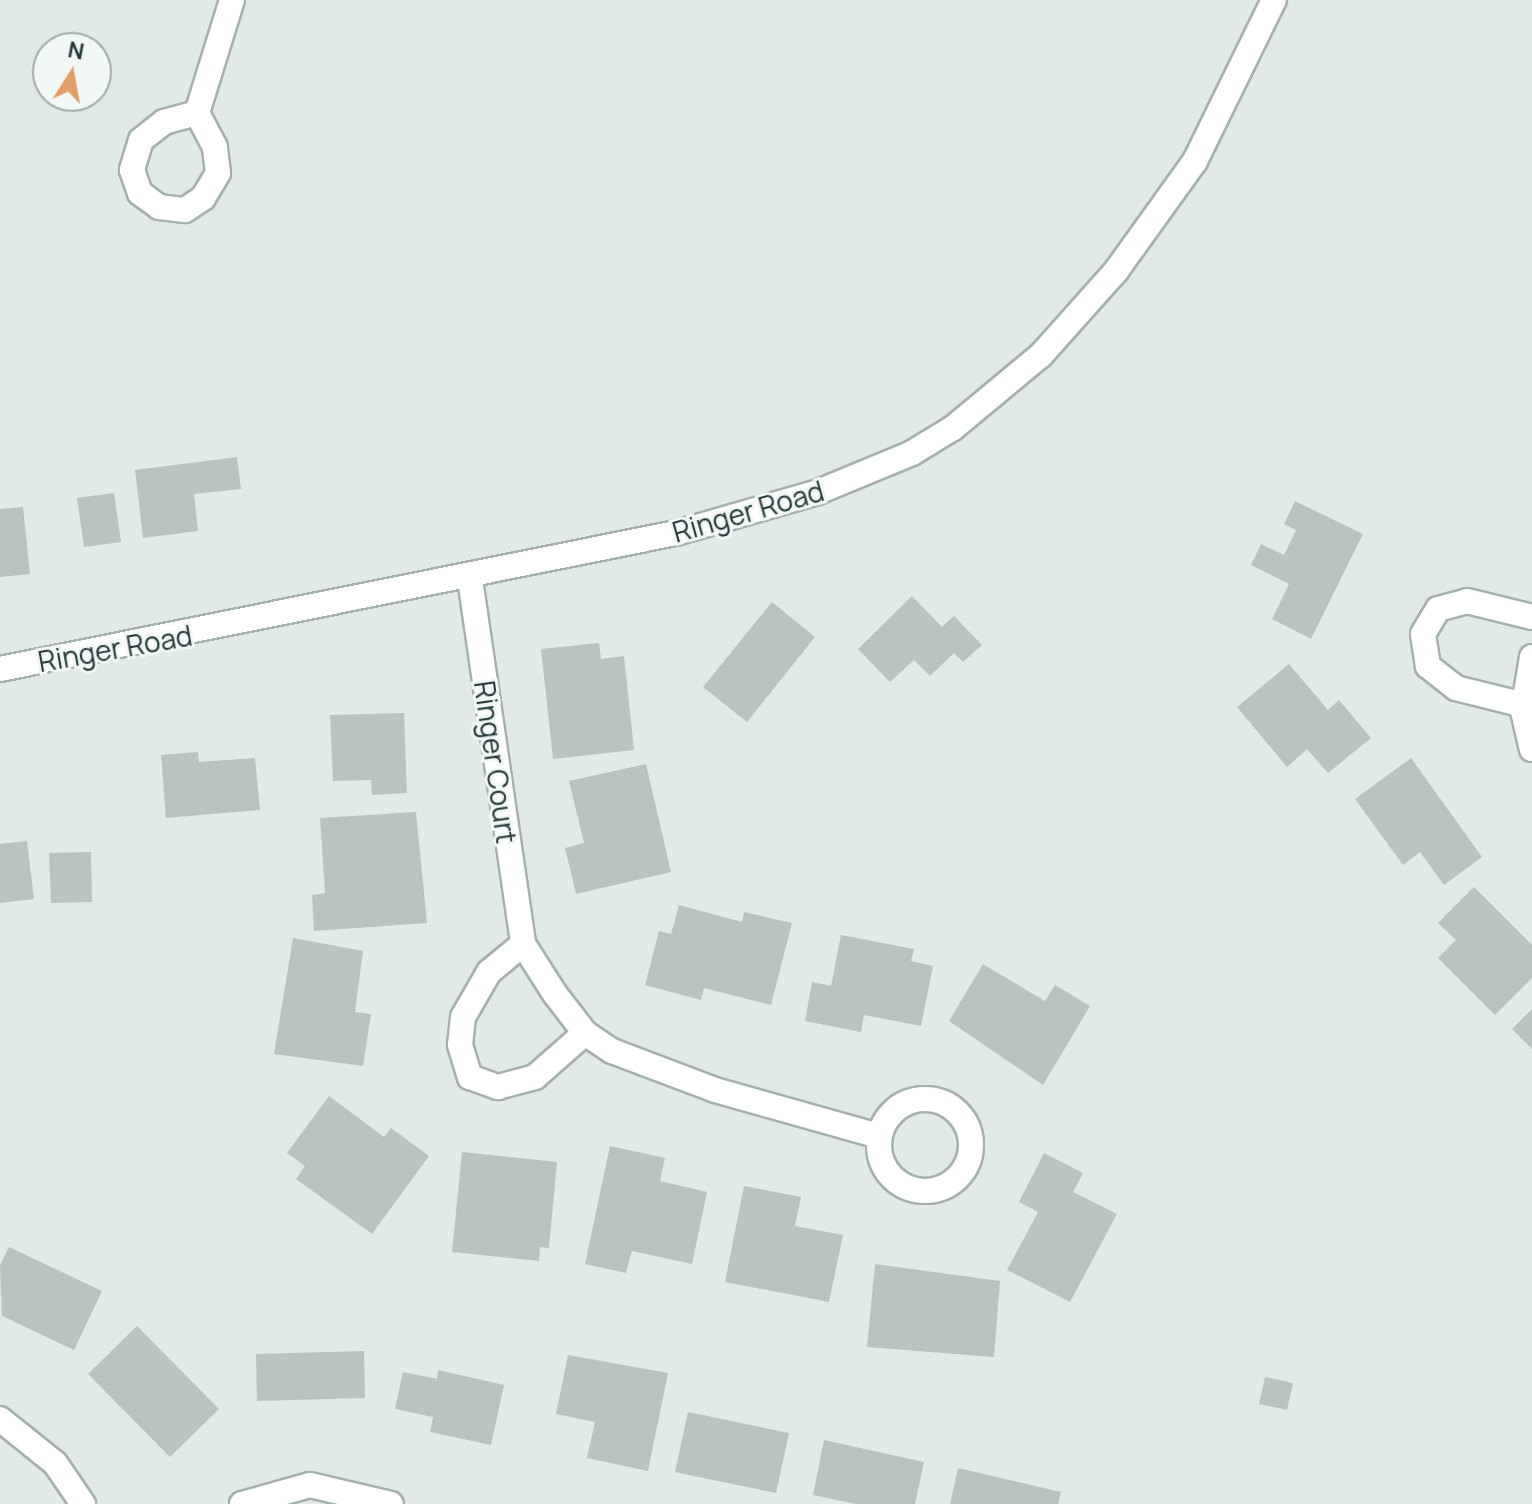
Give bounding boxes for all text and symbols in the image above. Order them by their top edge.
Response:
north arrow [32,32,112,112]
text: N [66,34,87,67]
street label: Ringer Road [668,473,828,549]
street label: Ringer Road [35,618,195,678]
street label: Ringer Court [468,678,524,846]

